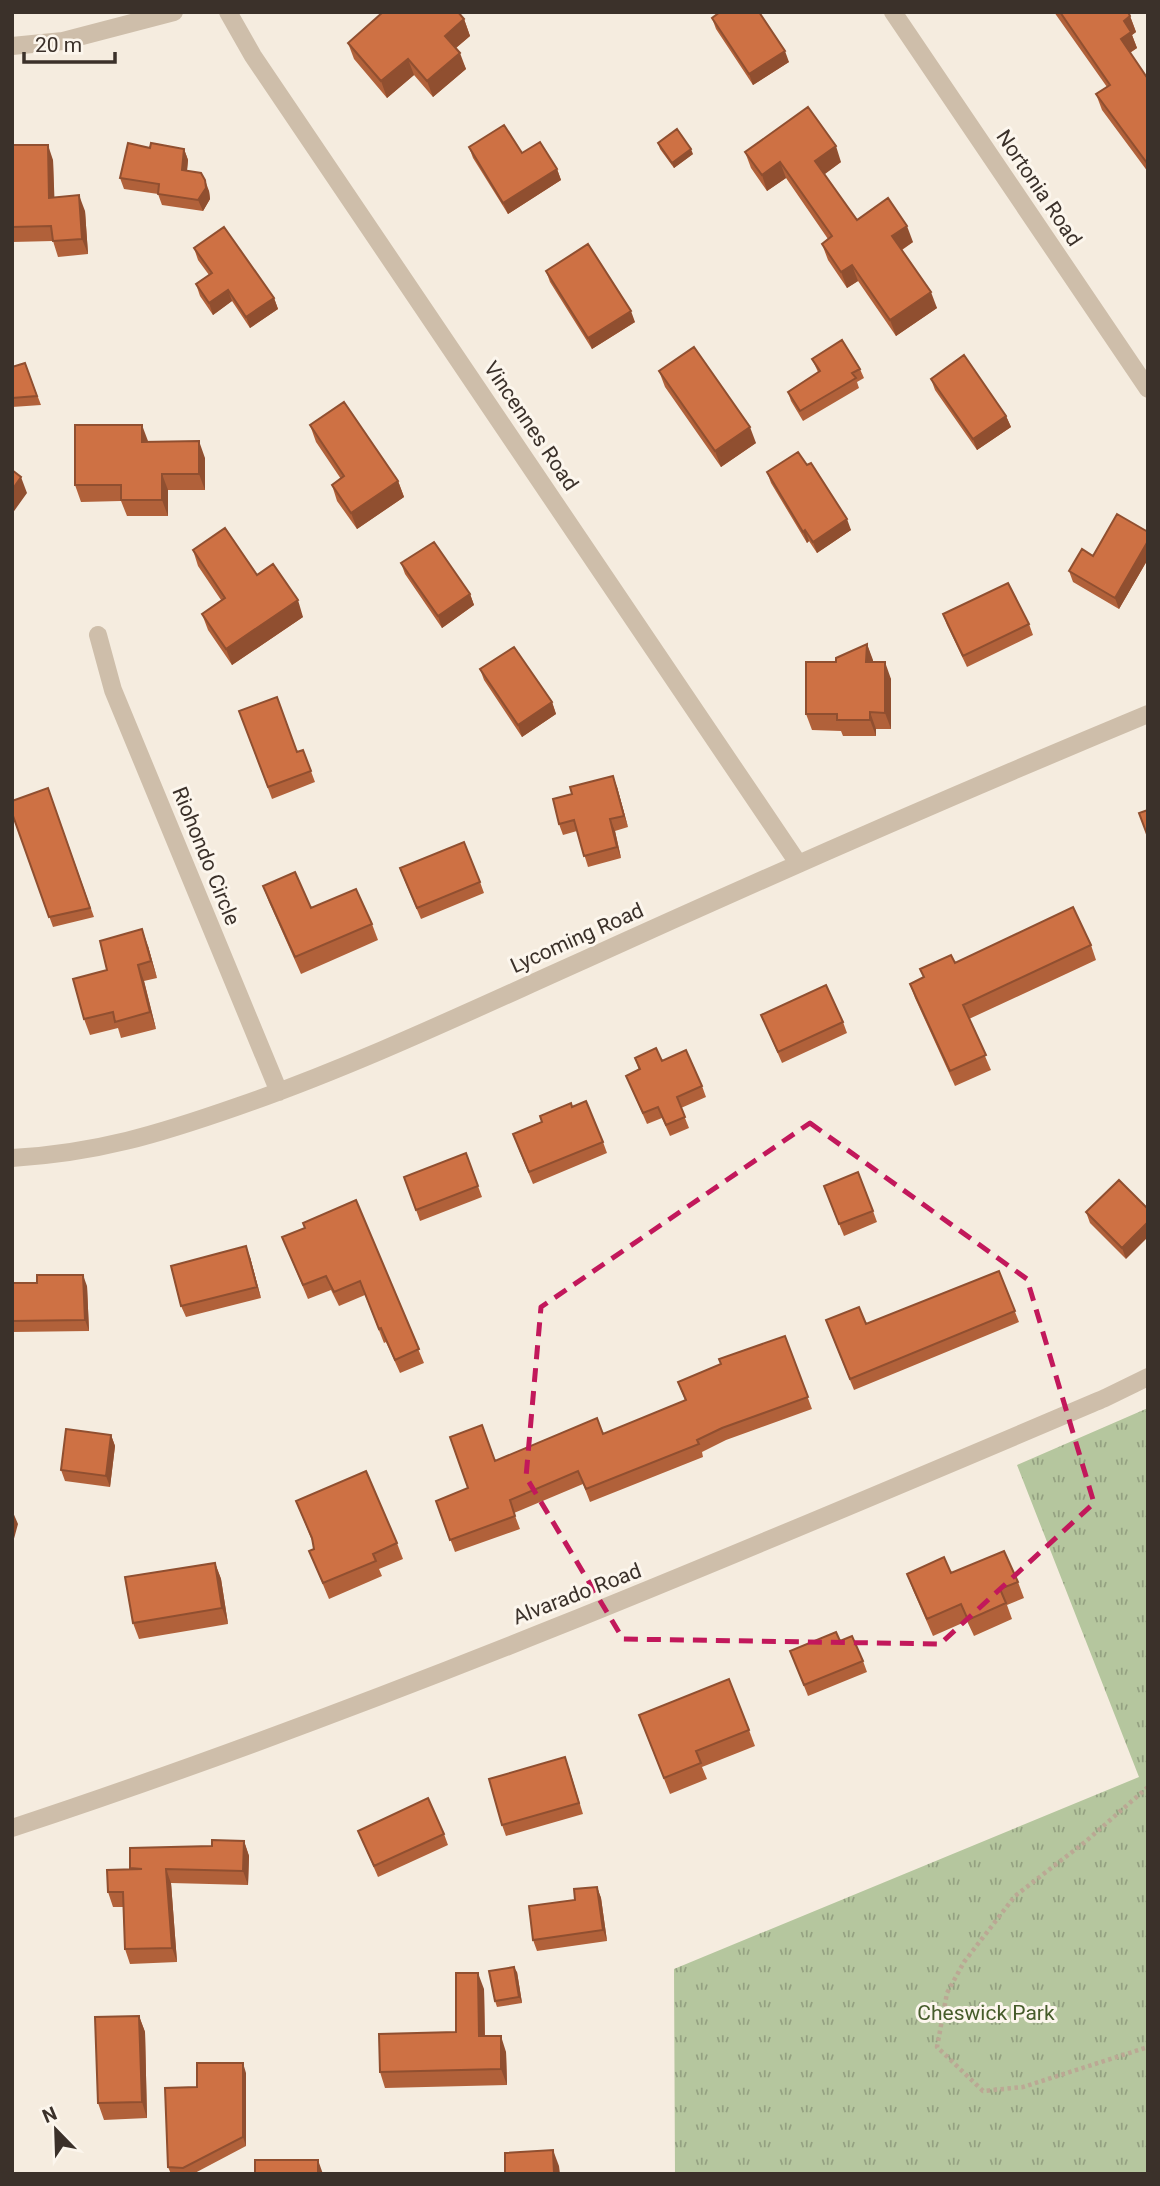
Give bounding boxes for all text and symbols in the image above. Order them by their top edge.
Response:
scale bar [24,21,116,65]
text: 20 m [35,33,82,57]
street label: Nortonia Road [991,125,1087,251]
street label: Vincennes Road [479,357,583,495]
street label: Riohondo Circle [167,783,245,929]
street label: Lycoming Road [507,898,647,978]
street label: Alvarado Road [509,1559,645,1629]
park label: Cheswick Park [917,2001,1055,2025]
north arrow [21,2095,91,2165]
text: N [39,2102,60,2128]

